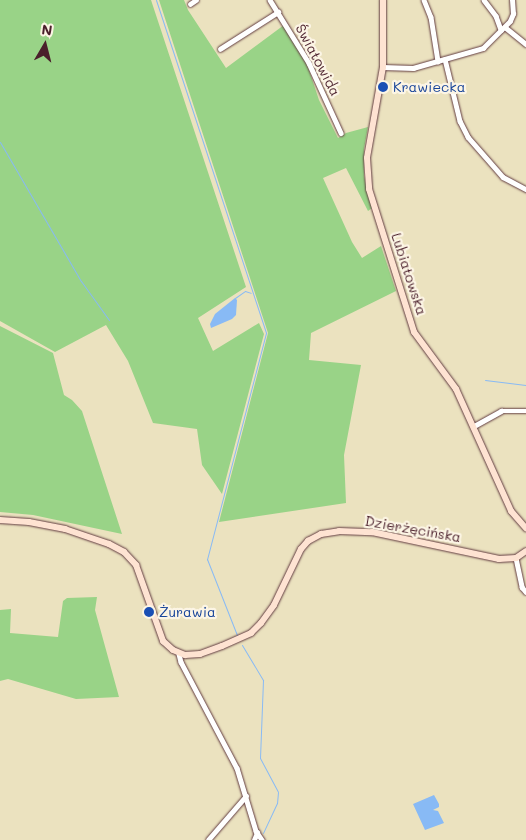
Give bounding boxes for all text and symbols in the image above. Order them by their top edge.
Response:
north arrow [20,20,70,70]
text: N [41,20,54,40]
street label: Światowida [292,21,344,99]
place label: Krawiecka [393,79,465,95]
marker: Krawiecka [377,81,389,93]
street label: Lubiatowska [388,231,430,317]
street label: Dzierżęcińska [364,512,462,546]
place label: Żurawia [159,604,216,620]
marker: Żurawia [143,606,155,618]

